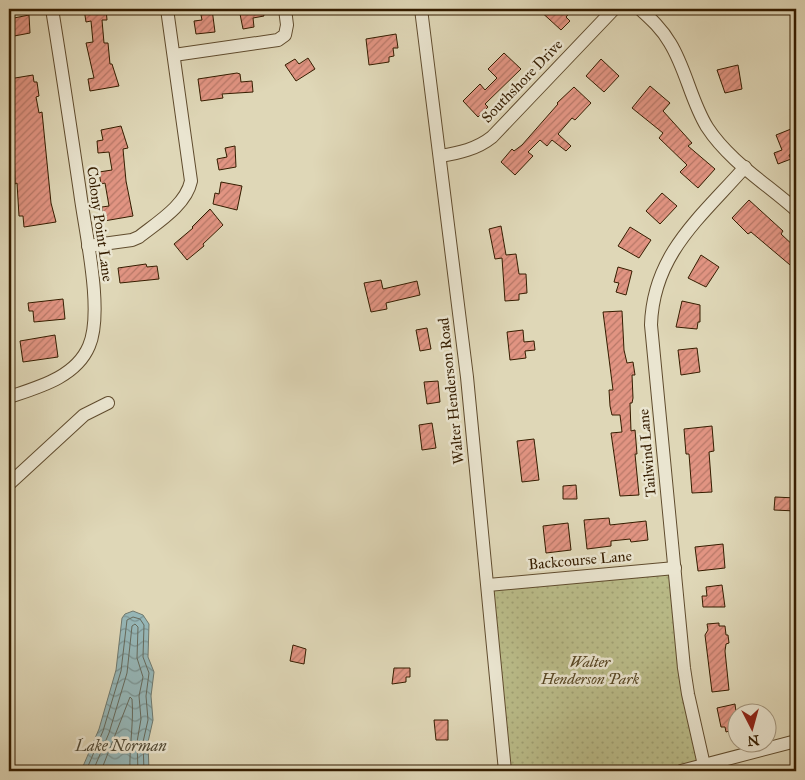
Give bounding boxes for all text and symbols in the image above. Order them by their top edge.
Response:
street label: Southshore Drive [478,36,566,126]
street label: Colony Point Lane [83,165,117,283]
street label: Walter Henderson Road [434,316,468,465]
street label: Tailwind Lane [634,408,660,498]
street label: Backcourse Lane [528,547,632,573]
park label: Walter Henderson Park [540,653,639,688]
north arrow [728,702,778,752]
text: N [746,731,760,750]
water label: Lake Norman [74,736,167,755]

